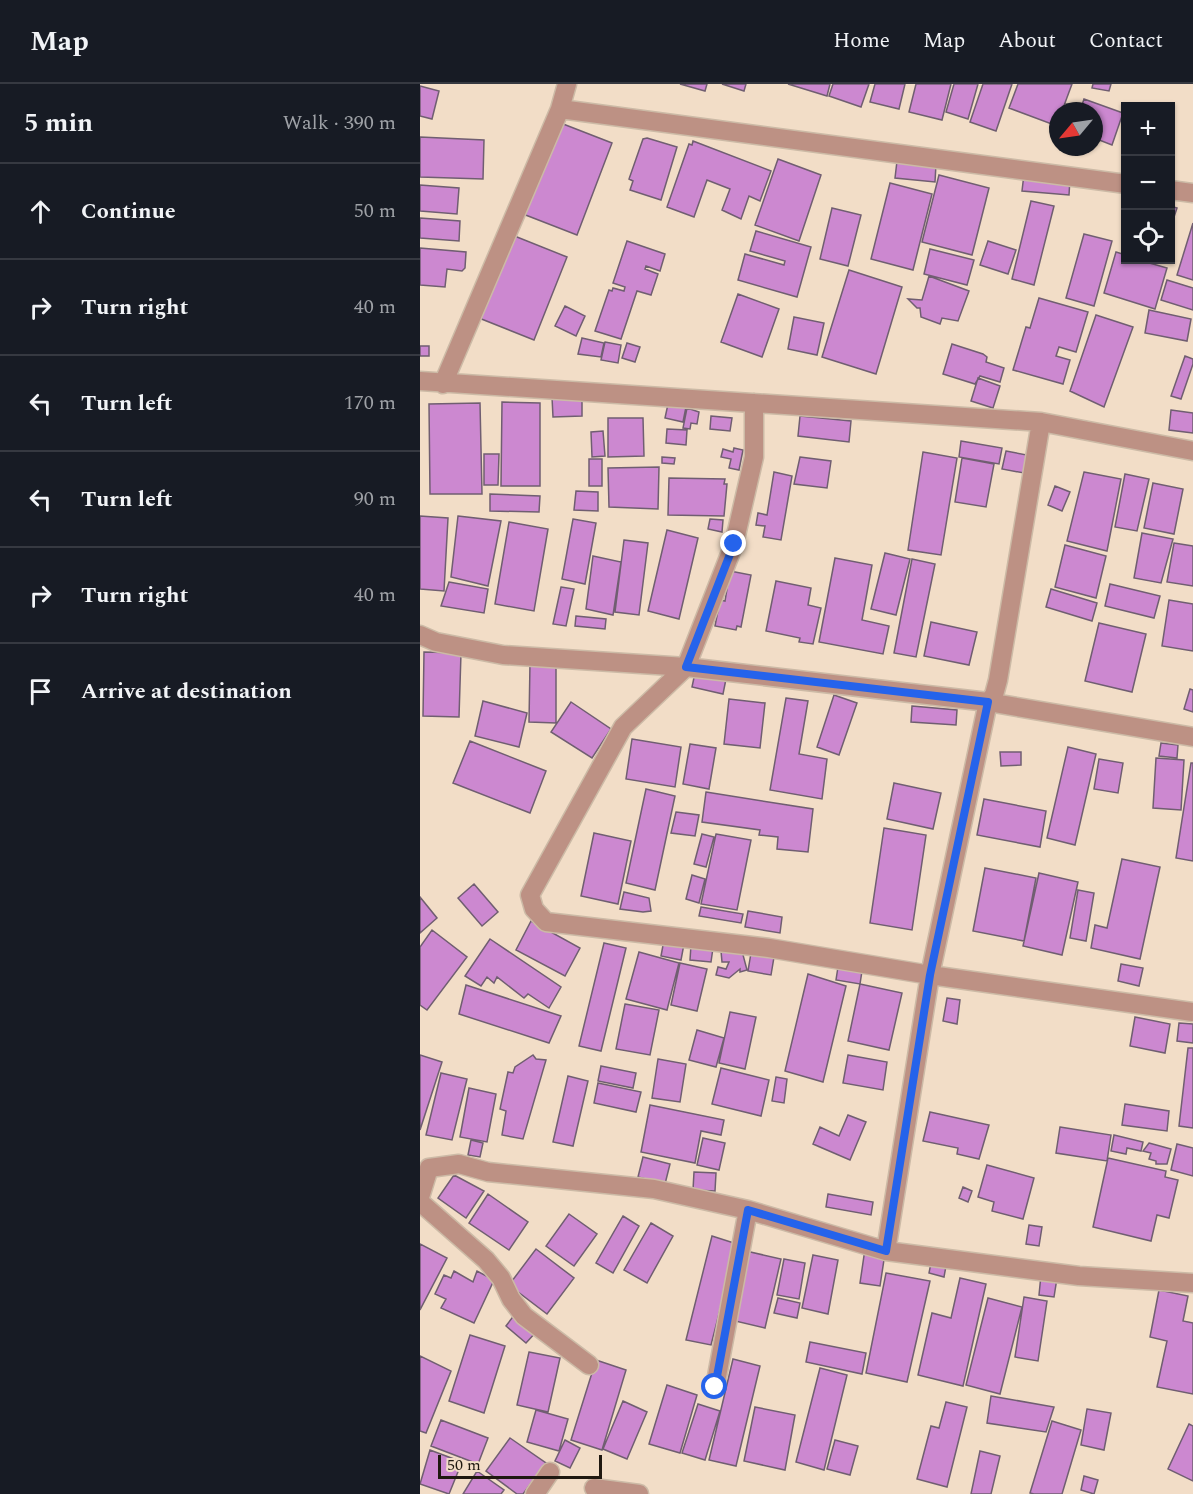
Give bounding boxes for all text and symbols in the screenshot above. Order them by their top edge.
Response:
text: Map [30,20,89,63]
text: Home [833,25,890,57]
text: Map [923,25,965,57]
text: About [998,25,1056,57]
text: Contact [1089,25,1163,57]
north arrow [1049,102,1103,156]
map controls [1121,102,1175,264]
button: + [1121,102,1175,156]
text: 5 min [24,103,93,143]
text: Walk · 390 m [283,108,396,138]
button: − [1121,156,1175,210]
icon: ahead [24,195,57,228]
text: Continue [81,195,176,228]
text: 50 m [354,196,396,226]
button: locate [1121,210,1175,264]
icon: right [24,291,57,324]
text: Turn right [81,291,188,324]
text: 40 m [354,292,396,322]
icon: left [24,387,57,420]
text: Turn left [81,387,173,420]
text: 170 m [344,388,396,418]
icon: left [24,483,57,516]
text: Turn left [81,483,173,516]
text: 90 m [354,484,396,514]
route end [720,530,746,556]
icon: right [24,579,57,612]
text: Turn right [81,579,188,612]
text: 40 m [354,580,396,610]
icon: arrive [24,675,57,708]
text: Arrive at destination [81,675,292,708]
route start [701,1373,727,1399]
scale bar [438,1452,602,1480]
text: 50 m [447,1453,481,1477]

